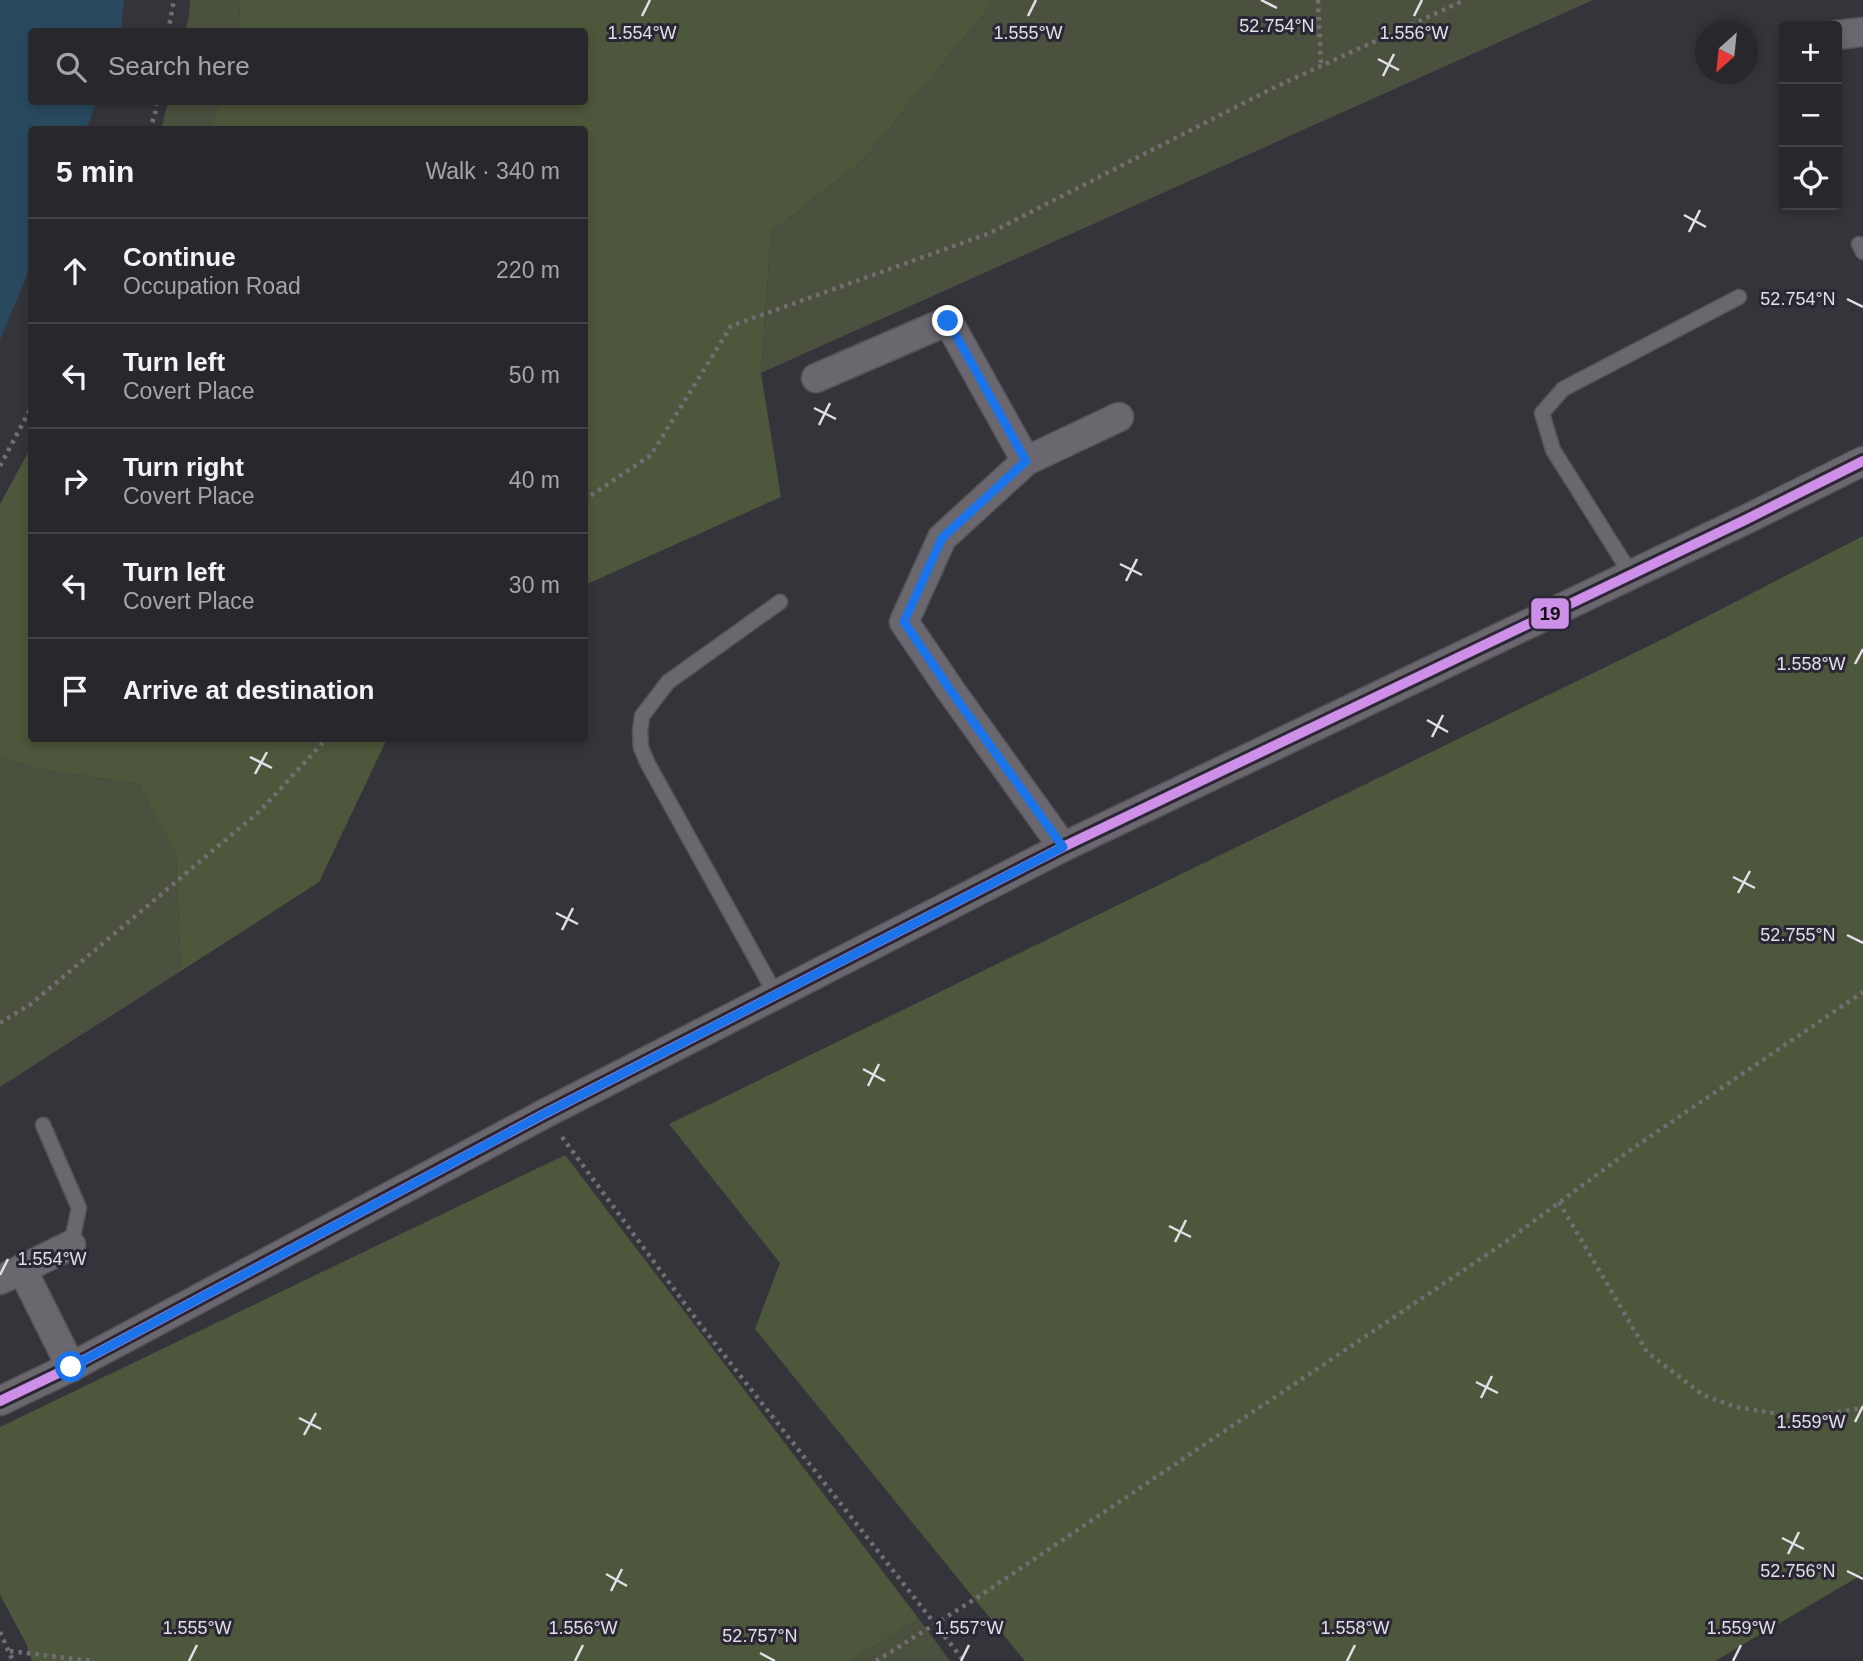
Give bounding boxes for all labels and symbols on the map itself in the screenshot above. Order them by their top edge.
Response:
text: 52.754°N [1239,16,1315,36]
north arrow [1695,21,1758,84]
text: 1.554°W [607,23,677,43]
text: 1.555°W [993,23,1063,43]
text: 1.556°W [1379,23,1449,43]
text: 52.754°N [1760,289,1836,309]
route end [932,305,963,336]
line badge: 19 [1530,597,1570,630]
text: 19 [1539,603,1561,624]
text: 1.558°W [1776,654,1846,674]
text: 52.755°N [1760,925,1836,945]
text: 1.554°W [17,1249,87,1269]
route start [55,1351,86,1382]
text: 1.559°W [1776,1412,1846,1432]
text: 52.756°N [1760,1561,1836,1581]
text: 1.555°W [162,1618,232,1638]
text: 1.556°W [548,1618,618,1638]
text: 1.557°W [934,1618,1004,1638]
text: 1.558°W [1320,1618,1390,1638]
text: 1.559°W [1706,1618,1776,1638]
text: 52.757°N [722,1626,798,1646]

